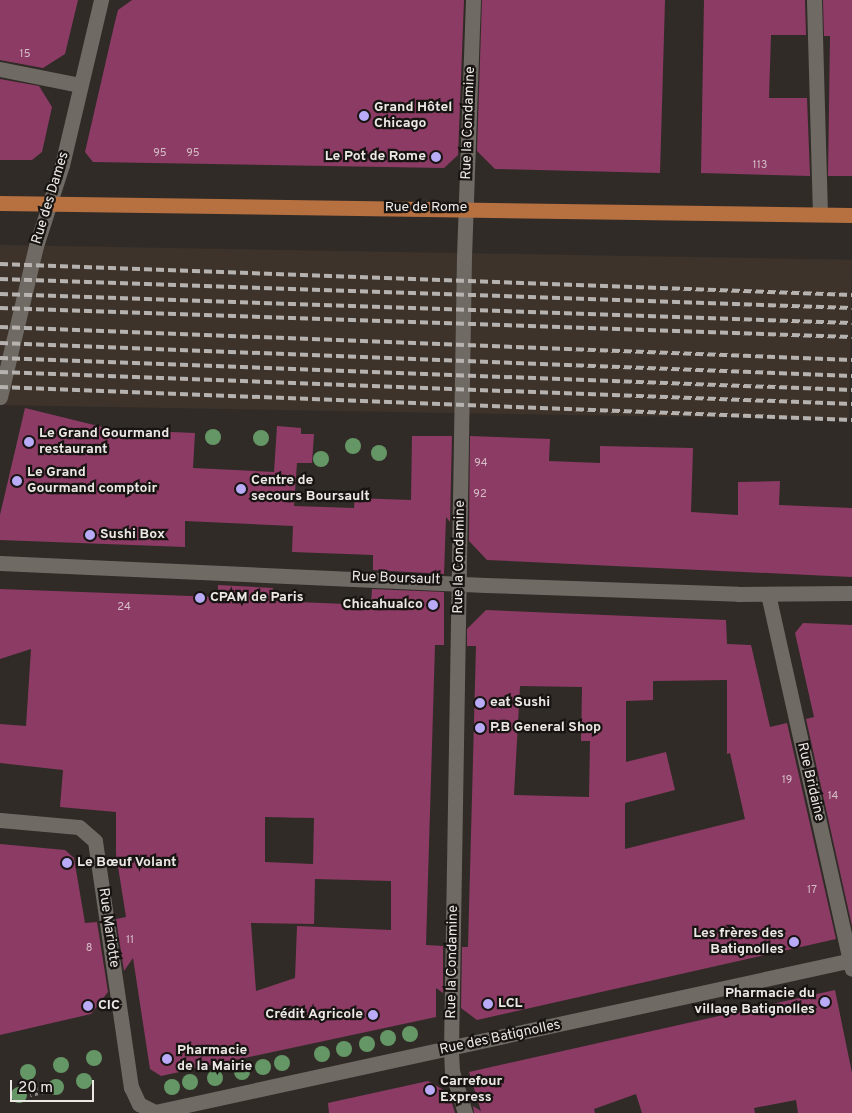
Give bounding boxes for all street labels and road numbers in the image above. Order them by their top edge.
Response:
street label: Rue la Condamine [459,66,479,180]
street label: Rue des Dames [29,150,73,246]
street label: Rue de Rome [385,200,467,216]
street label: Rue la Condamine [451,500,469,614]
street label: Rue Boursault [351,569,441,589]
street label: Rue Bridaine [793,741,827,823]
street label: Rue Mariotte [94,887,122,969]
street label: Rue la Condamine [444,905,462,1019]
street label: Rue des Batignolles [438,1017,562,1059]

